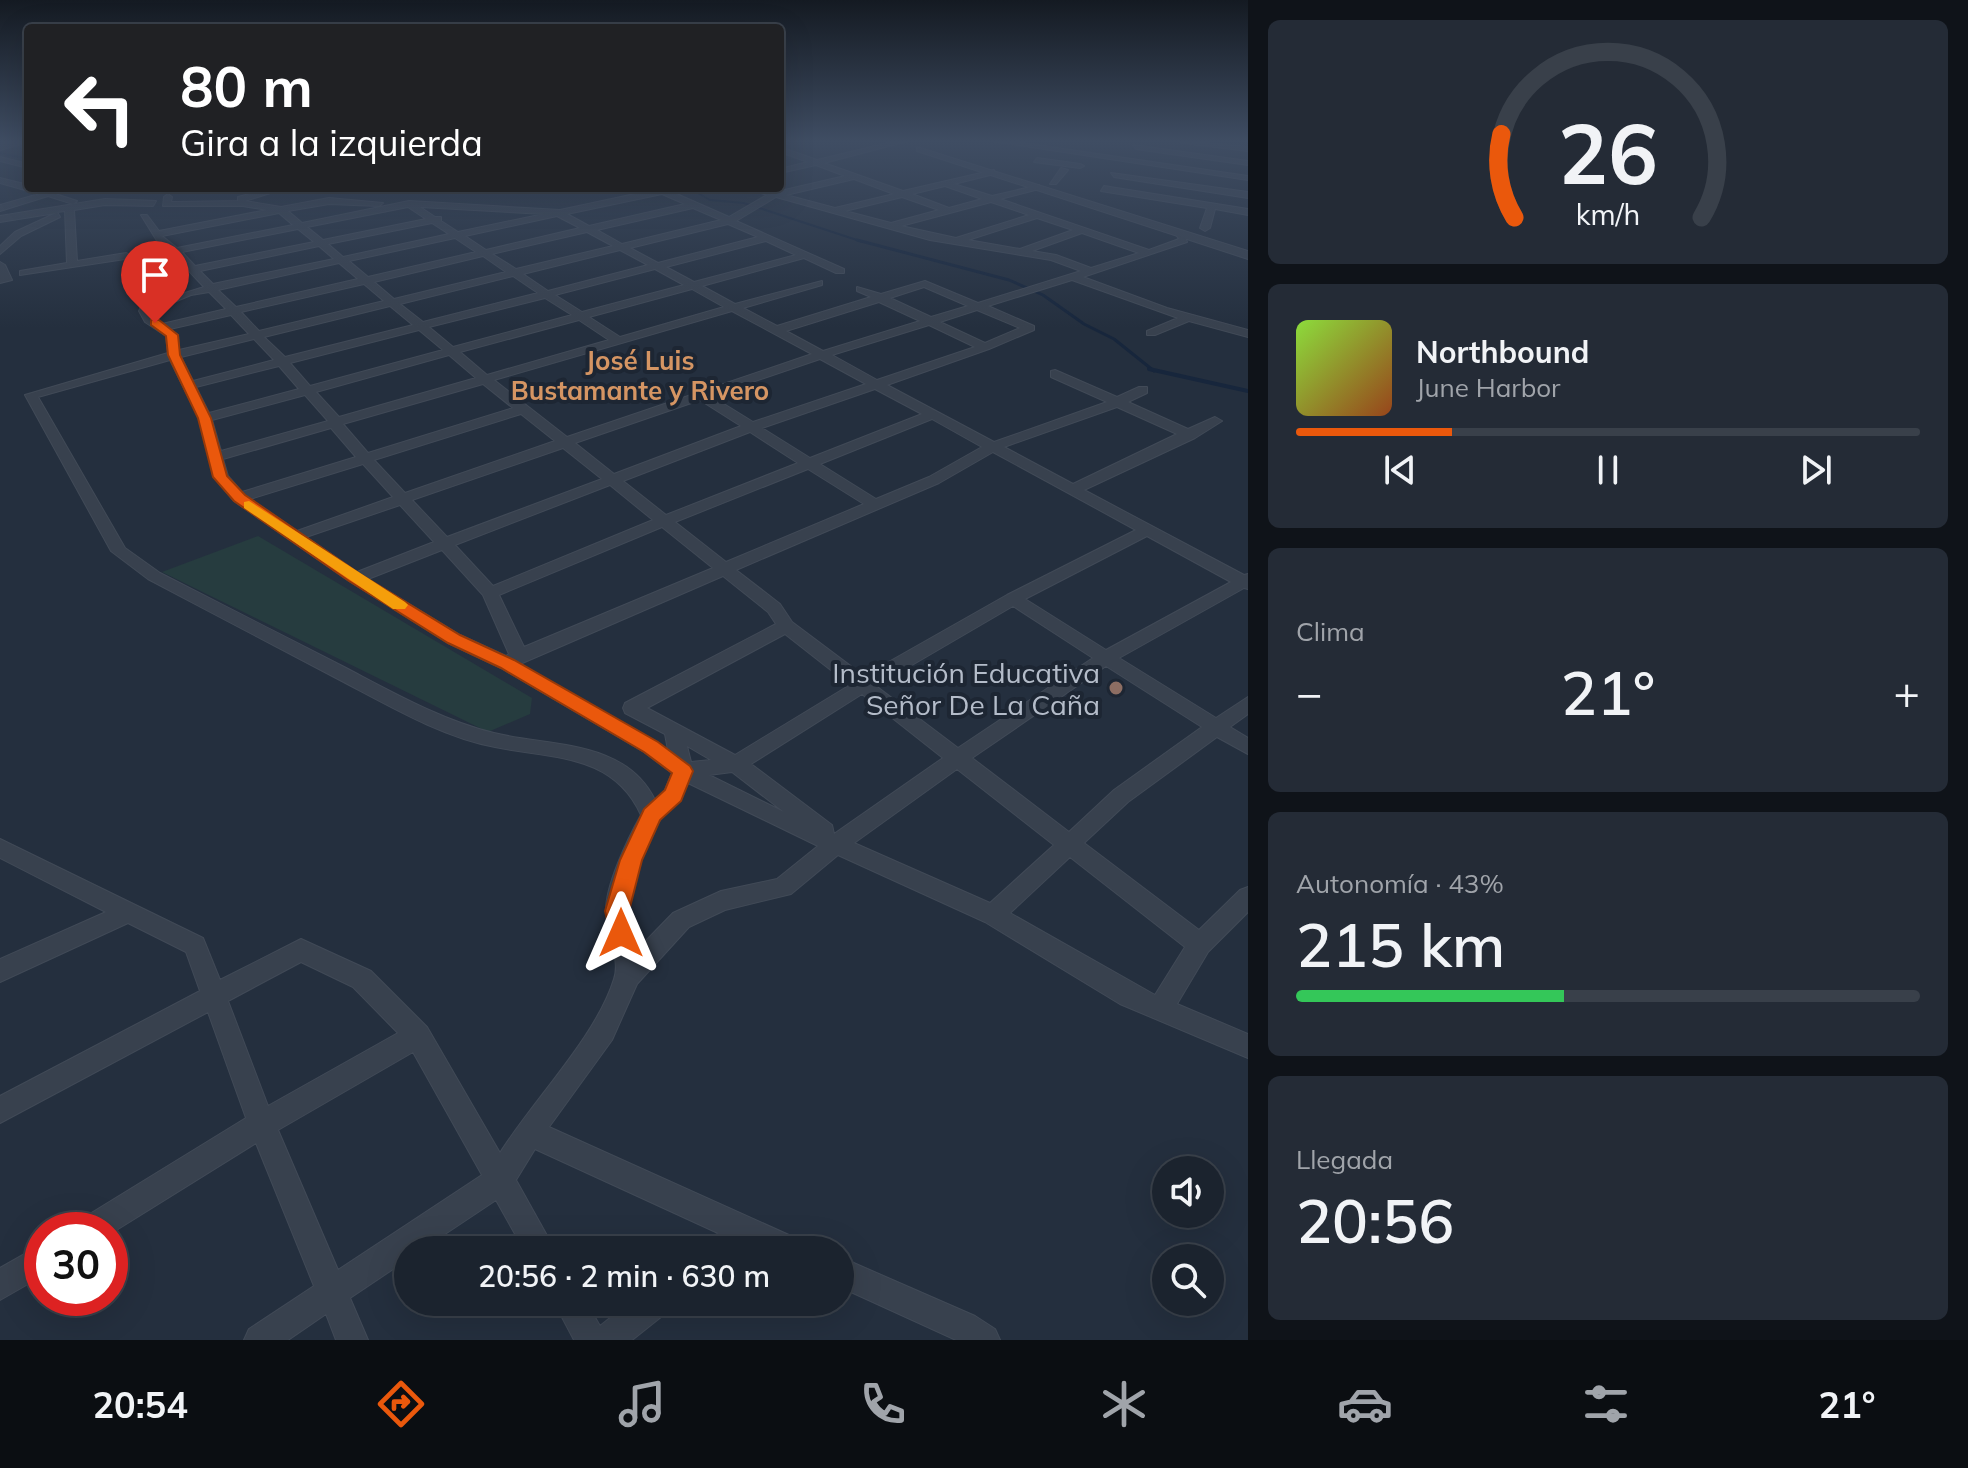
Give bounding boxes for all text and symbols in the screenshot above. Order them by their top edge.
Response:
text: 80 m [180,51,313,121]
icon: left [48,56,152,160]
text: 26 [1558,100,1658,205]
text: Gira a la izquierda [180,120,483,165]
text: km/h [1576,196,1640,232]
pin [121,241,189,323]
icon: arrive [133,253,177,297]
text: Northbound [1416,333,1589,371]
district label: José Luis Bustamante y Rivero [511,344,769,407]
text: June Harbor [1416,371,1561,404]
icon: previous [1378,448,1422,492]
icon: pause [1586,448,1630,492]
icon: next [1794,448,1838,492]
text: Clima [1296,615,1365,648]
place label: Institución Educativa Señor De La Caña [832,655,1100,722]
text: 21° [1561,655,1655,730]
text: − [1296,665,1322,720]
text: + [1894,665,1920,720]
marker: Institución Educativa Señor De La Caña [1107,679,1125,697]
text: Autonomía · 43% [1296,867,1504,900]
position arrow [579,891,663,975]
text: 215 km [1296,907,1505,982]
text: Llegada [1296,1143,1393,1176]
map controls [1152,1156,1224,1316]
button: sound [1152,1156,1224,1228]
text: 20:56 [1296,1183,1454,1258]
speed limit sign: 30 [24,1212,128,1316]
button: search [1152,1244,1224,1316]
text: 20:56 · 2 min · 630 m [478,1257,770,1295]
icon: directions [373,1376,429,1432]
icon: music [614,1376,670,1432]
icon: phone [855,1376,911,1432]
icon: climate [1096,1376,1152,1432]
icon: car [1337,1376,1393,1432]
icon: filters [1578,1376,1634,1432]
text: 20:54 [92,1382,188,1427]
text: 21° [1819,1382,1875,1427]

